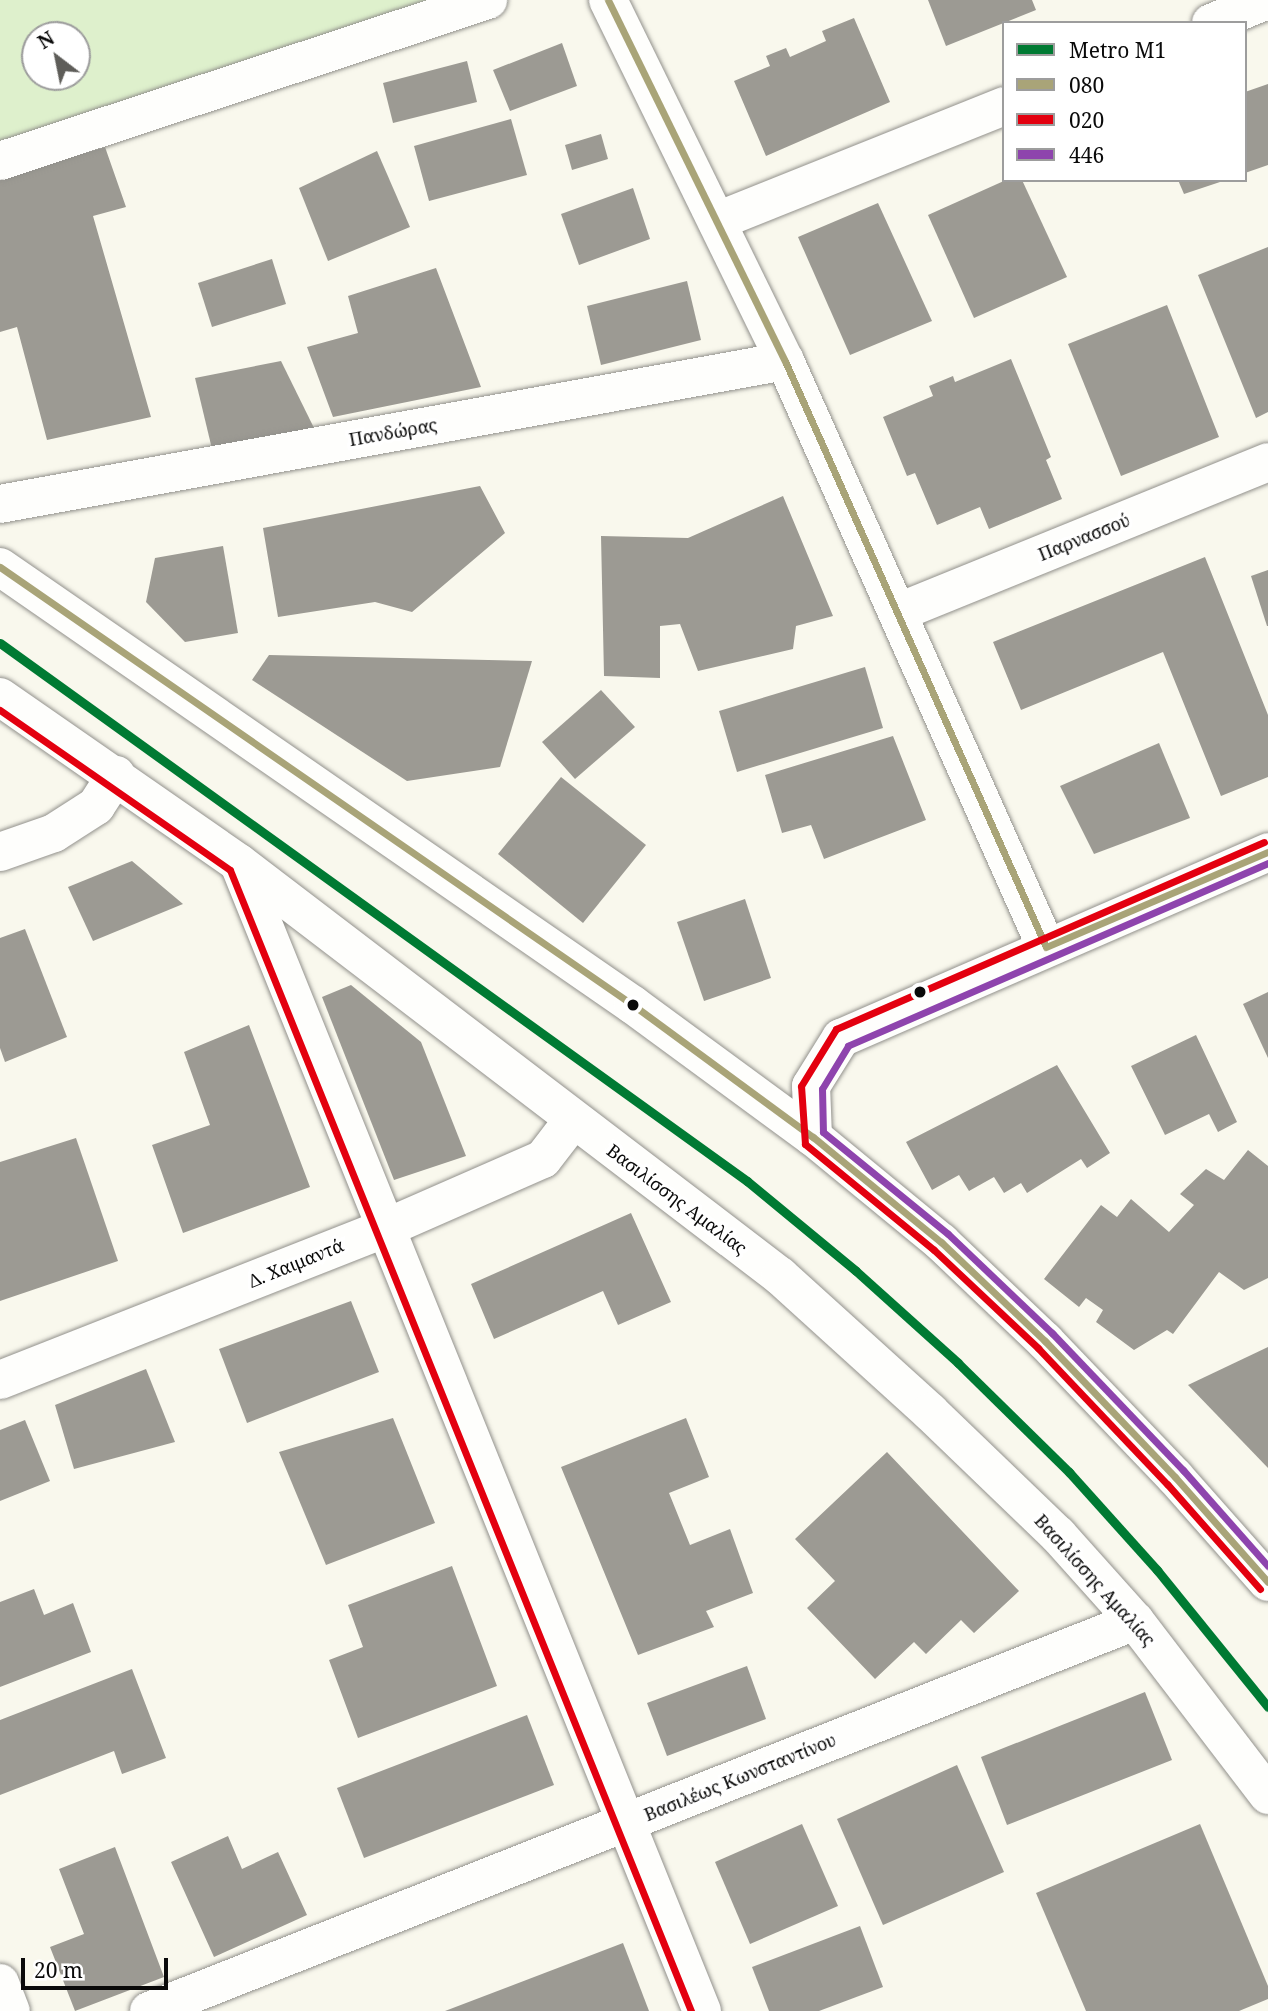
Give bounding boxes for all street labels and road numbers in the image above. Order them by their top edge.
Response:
street label: Πανδώρας [347,414,439,450]
street label: Παρνασσού [1035,509,1133,565]
street label: Βασιλίσσης Αμαλίας [603,1139,751,1259]
street label: Δ. Χαιμαντά [245,1234,347,1292]
street label: Βασιλίσσης Αμαλίας [1030,1510,1160,1650]
street label: Βασιλέως Κωνσταντίνου [641,1729,839,1825]

